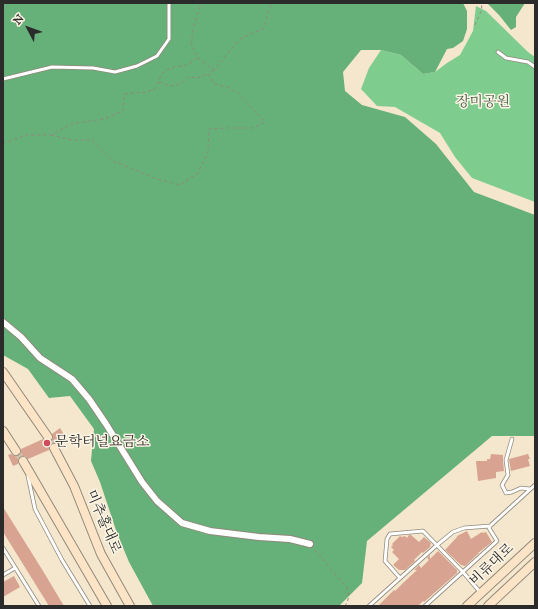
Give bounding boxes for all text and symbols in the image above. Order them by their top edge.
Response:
north arrow [8,8,48,48]
text: N [11,12,27,28]
park label: 장미공원 [456,95,510,111]
place label: 문학터널요금소 [55,435,150,451]
marker: 문학터널요금소 [42,438,52,448]
street label: 미추홀대로 [82,488,124,556]
street label: 비류대로 [466,540,518,590]

